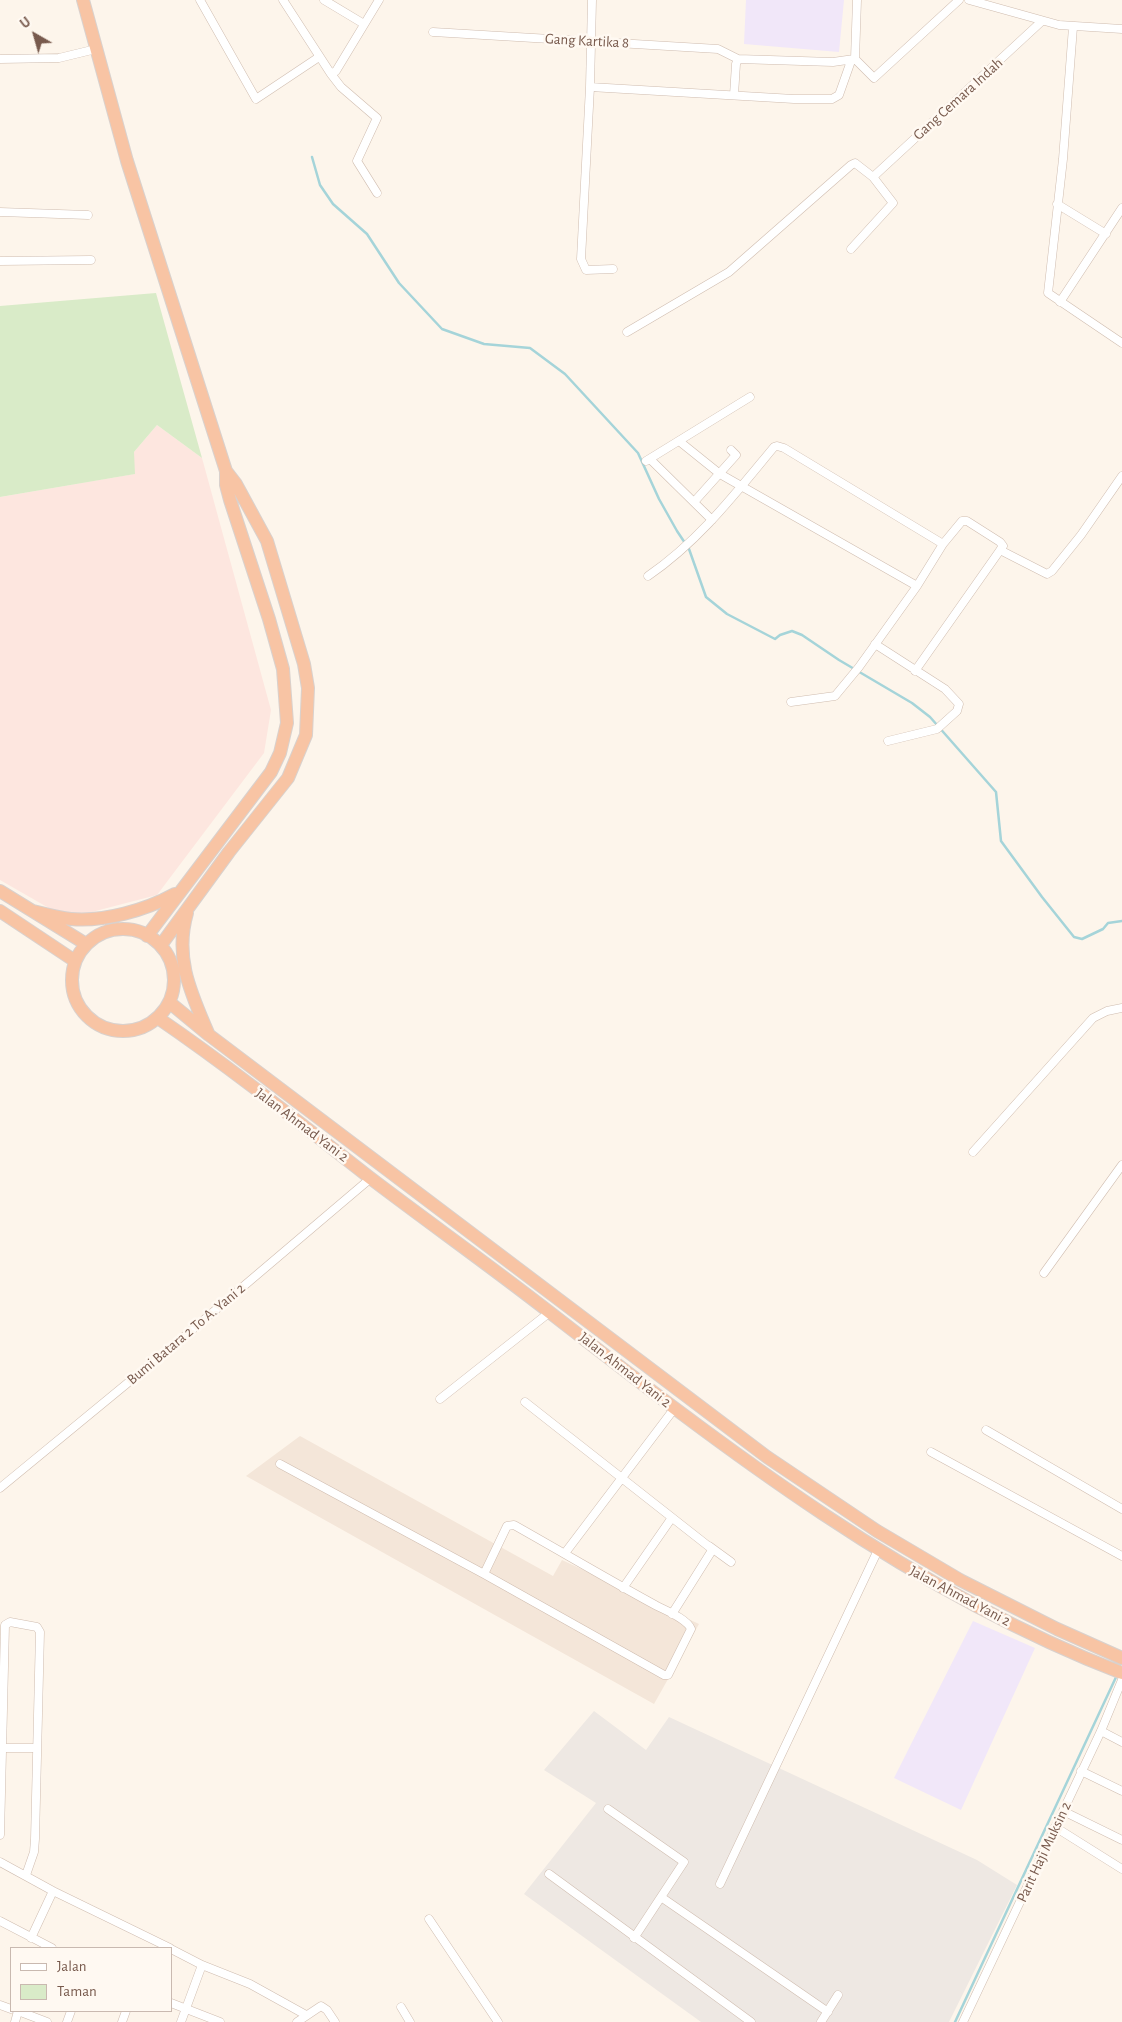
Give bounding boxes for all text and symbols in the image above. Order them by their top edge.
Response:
north arrow [10,10,60,60]
text: U [18,15,34,31]
street label: Gang Kartika 8 [544,30,630,52]
street label: Gang Cemara Indah [909,54,1007,144]
street label: Jalan Ahmad Yani 2 [252,1084,352,1166]
street label: Bumi Batara 2 To A. Yani 2 [123,1279,249,1389]
street label: Jalan Ahmad Yani 2 [575,1328,675,1412]
street label: Jalan Ahmad Yani 2 [906,1562,1014,1630]
street label: Parit Haji Muksin 2 [1013,1799,1075,1905]
legend [10,1947,172,2012]
text: Jalan [57,1959,87,1974]
text: Taman [57,1984,97,1999]

